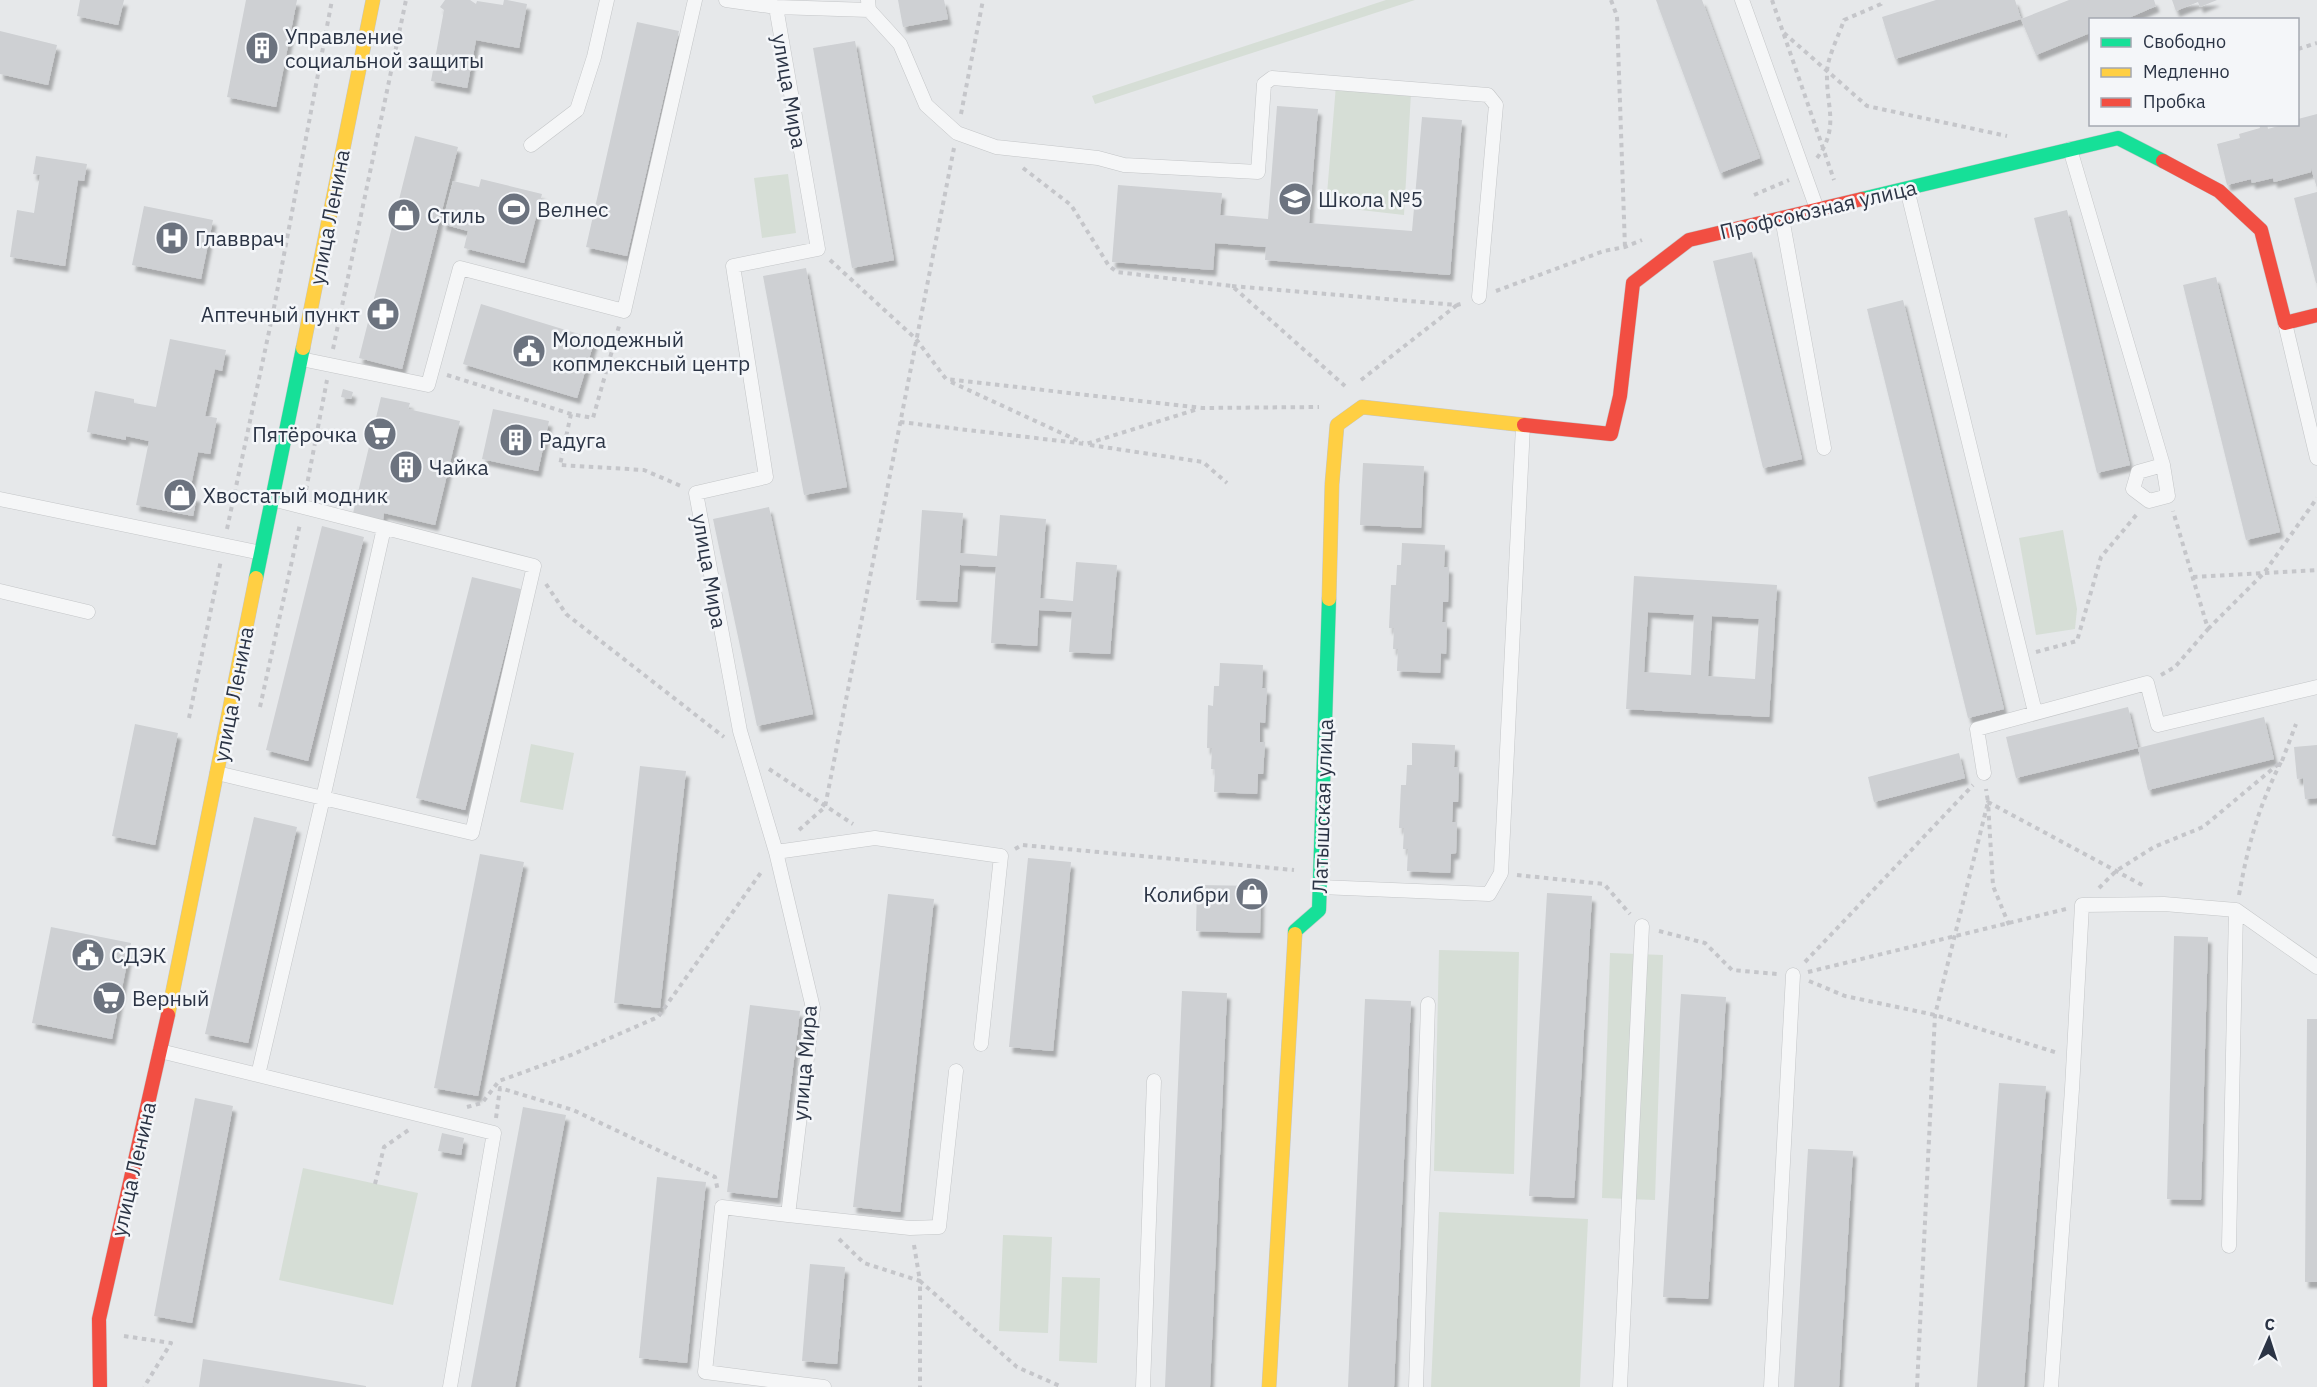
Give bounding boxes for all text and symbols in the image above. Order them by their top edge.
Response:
legend [2089,18,2299,126]
place label: Управление социальной защиты [285,22,484,74]
building icon: Управление социальной защиты [244,30,280,66]
text: Свободно [2143,30,2226,53]
street label: улица Мира [766,31,814,151]
text: Медленно [2143,60,2230,83]
text: Пробка [2143,90,2206,113]
street label: улица Ленина [302,147,356,287]
street label: Профсоюзная улица [1717,173,1919,245]
school or university icon: Школа №5 [1277,181,1313,217]
place label: Школа №5 [1318,185,1423,213]
sports icon: Велнес [496,191,532,227]
place label: Велнес [537,195,609,223]
shop icon: Стиль [386,197,422,233]
place label: Стиль [427,201,485,229]
hospital icon: Главврач [154,220,190,256]
place label: Главврач [195,224,285,252]
pharmacy icon: Аптечный пункт [365,296,401,332]
place label: Аптечный пункт [201,300,360,328]
place label: Молодежный копмлексный центр [552,325,750,377]
public building icon: Молодежный копмлексный центр [511,333,547,369]
supermarket icon: Пятёрочка [362,416,398,452]
place label: Пятёрочка [252,420,357,448]
building icon: Радуга [498,422,534,458]
place label: Радуга [539,426,606,454]
building icon: Чайка [388,449,424,485]
place label: Чайка [429,453,489,481]
shop icon: Хвостатый модник [162,477,198,513]
place label: Хвостатый модник [203,481,388,509]
street label: улица Мира [686,511,734,631]
street label: улица Ленина [206,624,260,764]
street label: Латышская улица [1305,718,1339,894]
shop icon: Колибри [1234,876,1270,912]
place label: Колибри [1143,880,1229,908]
public building icon: СДЭК [70,937,106,973]
place label: СДЭК [111,941,166,969]
supermarket icon: Верный [91,980,127,1016]
place label: Верный [132,984,209,1012]
street label: улица Мира [785,1004,823,1122]
street label: улица Ленина [104,1099,162,1239]
north arrow [2239,1309,2299,1369]
text: С [2264,1314,2276,1334]

